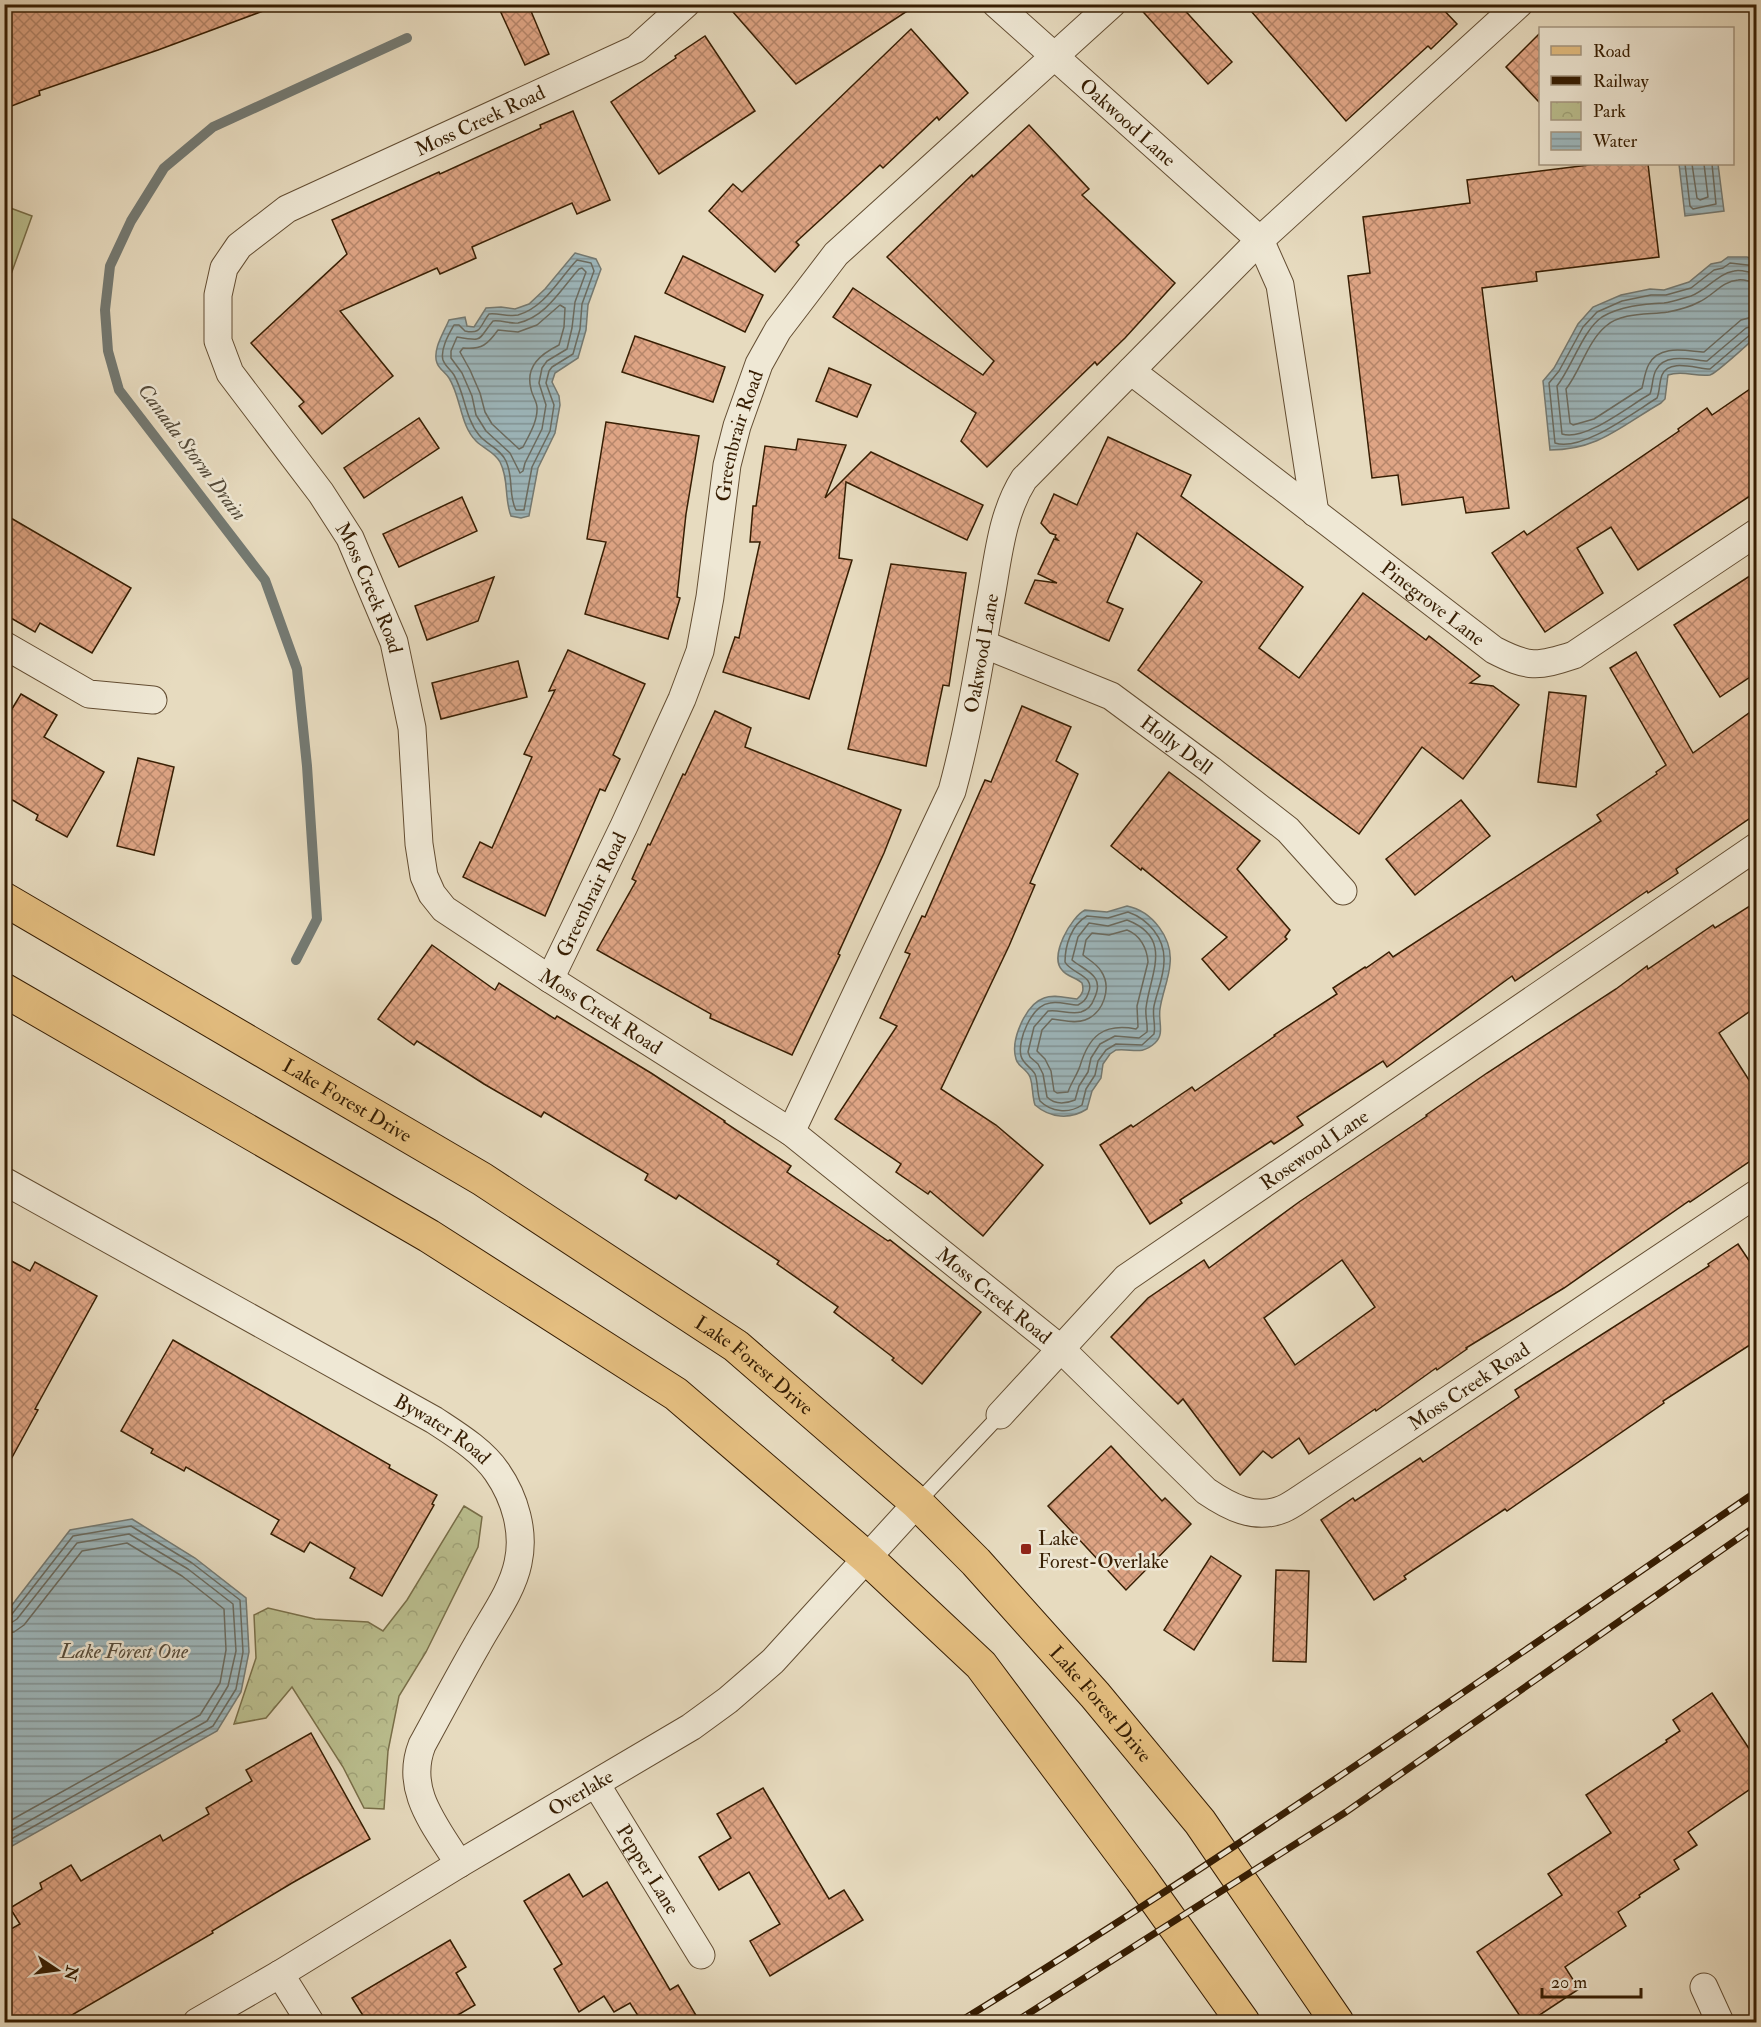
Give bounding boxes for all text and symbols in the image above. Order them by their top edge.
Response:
legend [1539,27,1734,165]
text: Road [1593,40,1631,63]
text: Railway [1593,70,1650,93]
street label: Oakwood Lane [1075,72,1181,172]
street label: Moss Creek Road [411,80,549,162]
text: Park [1593,100,1626,123]
text: Water [1592,130,1637,153]
street label: Greenbrair Road [710,366,768,503]
water label: Canada Storm Drain [131,378,253,526]
street label: Moss Creek Road [330,517,409,656]
street label: Pinegrove Lane [1376,555,1490,651]
street label: Oakwood Lane [958,591,1004,715]
street label: Holly Dell [1136,710,1218,780]
street label: Greenbrair Road [550,828,632,961]
street label: Moss Creek Road [535,963,667,1060]
street label: Lake Forest Drive [278,1053,416,1148]
street label: Rosewood Lane [1255,1103,1373,1195]
street label: Moss Creek Road [932,1242,1057,1349]
street label: Lake Forest Drive [690,1310,819,1420]
street label: Moss Creek Road [1403,1337,1534,1436]
street label: Bywater Road [390,1388,497,1469]
place label: Lake Forest-Overlake [1038,1526,1169,1574]
marker: Lake Forest-Overlake [1019,1542,1033,1556]
water label: Lake Forest One [59,1638,189,1665]
street label: Lake Forest Drive [1044,1640,1158,1767]
street label: Overlake [543,1763,618,1821]
street label: Pepper Lane [611,1820,685,1919]
north arrow [27,1940,87,2000]
scale bar [1542,1961,1641,1999]
text: N [59,1963,82,1983]
text: 20 m [1551,1971,1587,1994]

